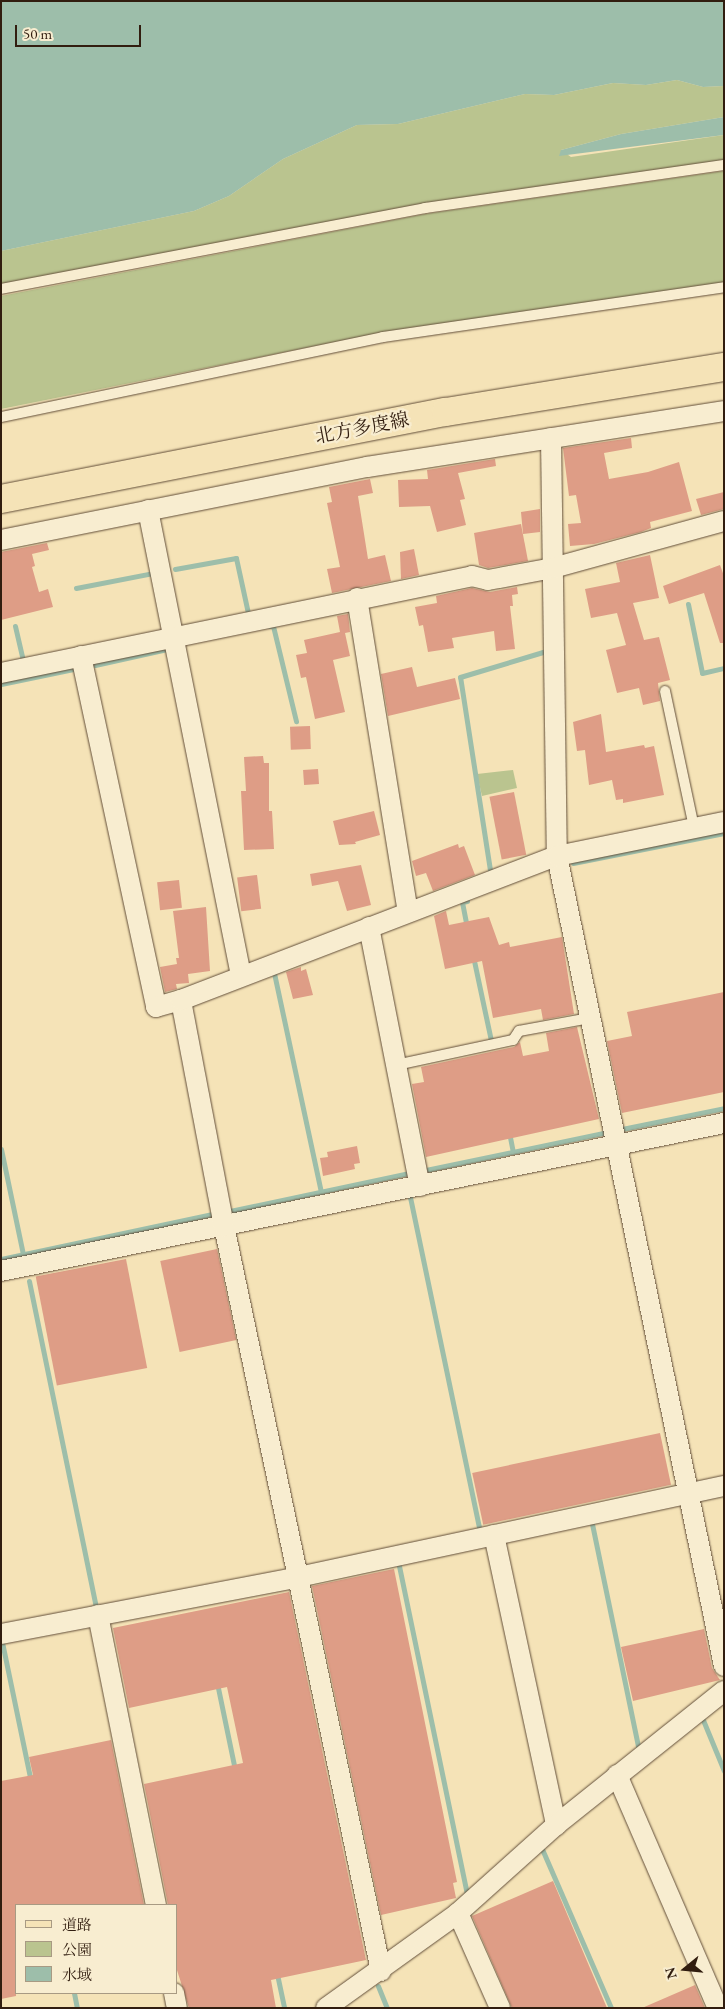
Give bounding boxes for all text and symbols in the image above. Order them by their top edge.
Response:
scale bar [18,15,144,47]
text: 50 m [23,24,52,43]
street label: 北方多度線 [313,408,411,448]
legend [15,1904,178,1994]
text: 道路 [62,1915,92,1934]
text: 公園 [62,1940,92,1959]
north arrow [660,1944,710,1994]
text: 水域 [62,1965,92,1984]
text: N [660,1965,681,1981]

